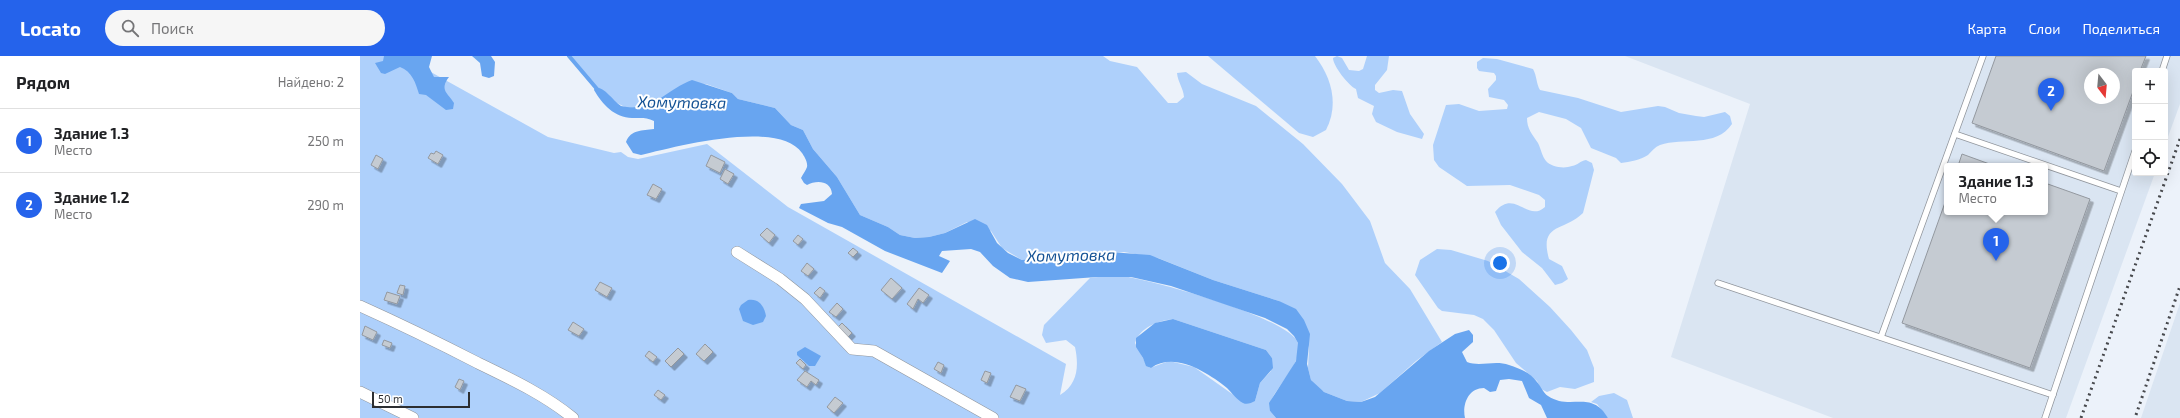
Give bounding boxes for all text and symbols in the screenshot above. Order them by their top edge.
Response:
search box [105,10,385,46]
text: Locato [20,17,81,40]
icon: search [119,17,141,39]
text: Поиск [151,19,194,37]
text: Карта [1967,20,2006,37]
text: Слои [2028,20,2060,37]
text: Поделиться [2082,20,2160,37]
north arrow [2084,68,2120,104]
map controls [2132,68,2168,176]
button: + [2132,68,2168,104]
text: Рядом [16,72,70,92]
text: Найдено: 2 [278,74,344,90]
pin: 2 [2038,78,2064,111]
water label: Хомутовка [637,91,726,112]
button: − [2132,104,2168,140]
text: Здание 1.3 [54,124,129,142]
text: 1 [26,133,32,149]
text: 250 m [308,133,344,149]
button: locate [2132,140,2168,176]
text: Место [54,142,93,158]
popup [1944,163,2048,215]
text: Здание 1.3 [1958,172,2034,190]
text: Здание 1.2 [54,188,129,206]
text: Место [1958,190,1997,206]
text: 2 [25,197,33,213]
text: 290 m [307,197,344,213]
text: Место [54,206,93,222]
pin: 1 [1983,228,2009,261]
water label: Хомутовка [1026,244,1115,265]
your location [1490,253,1510,273]
scale bar [372,390,470,409]
text: 50 m [378,392,403,405]

